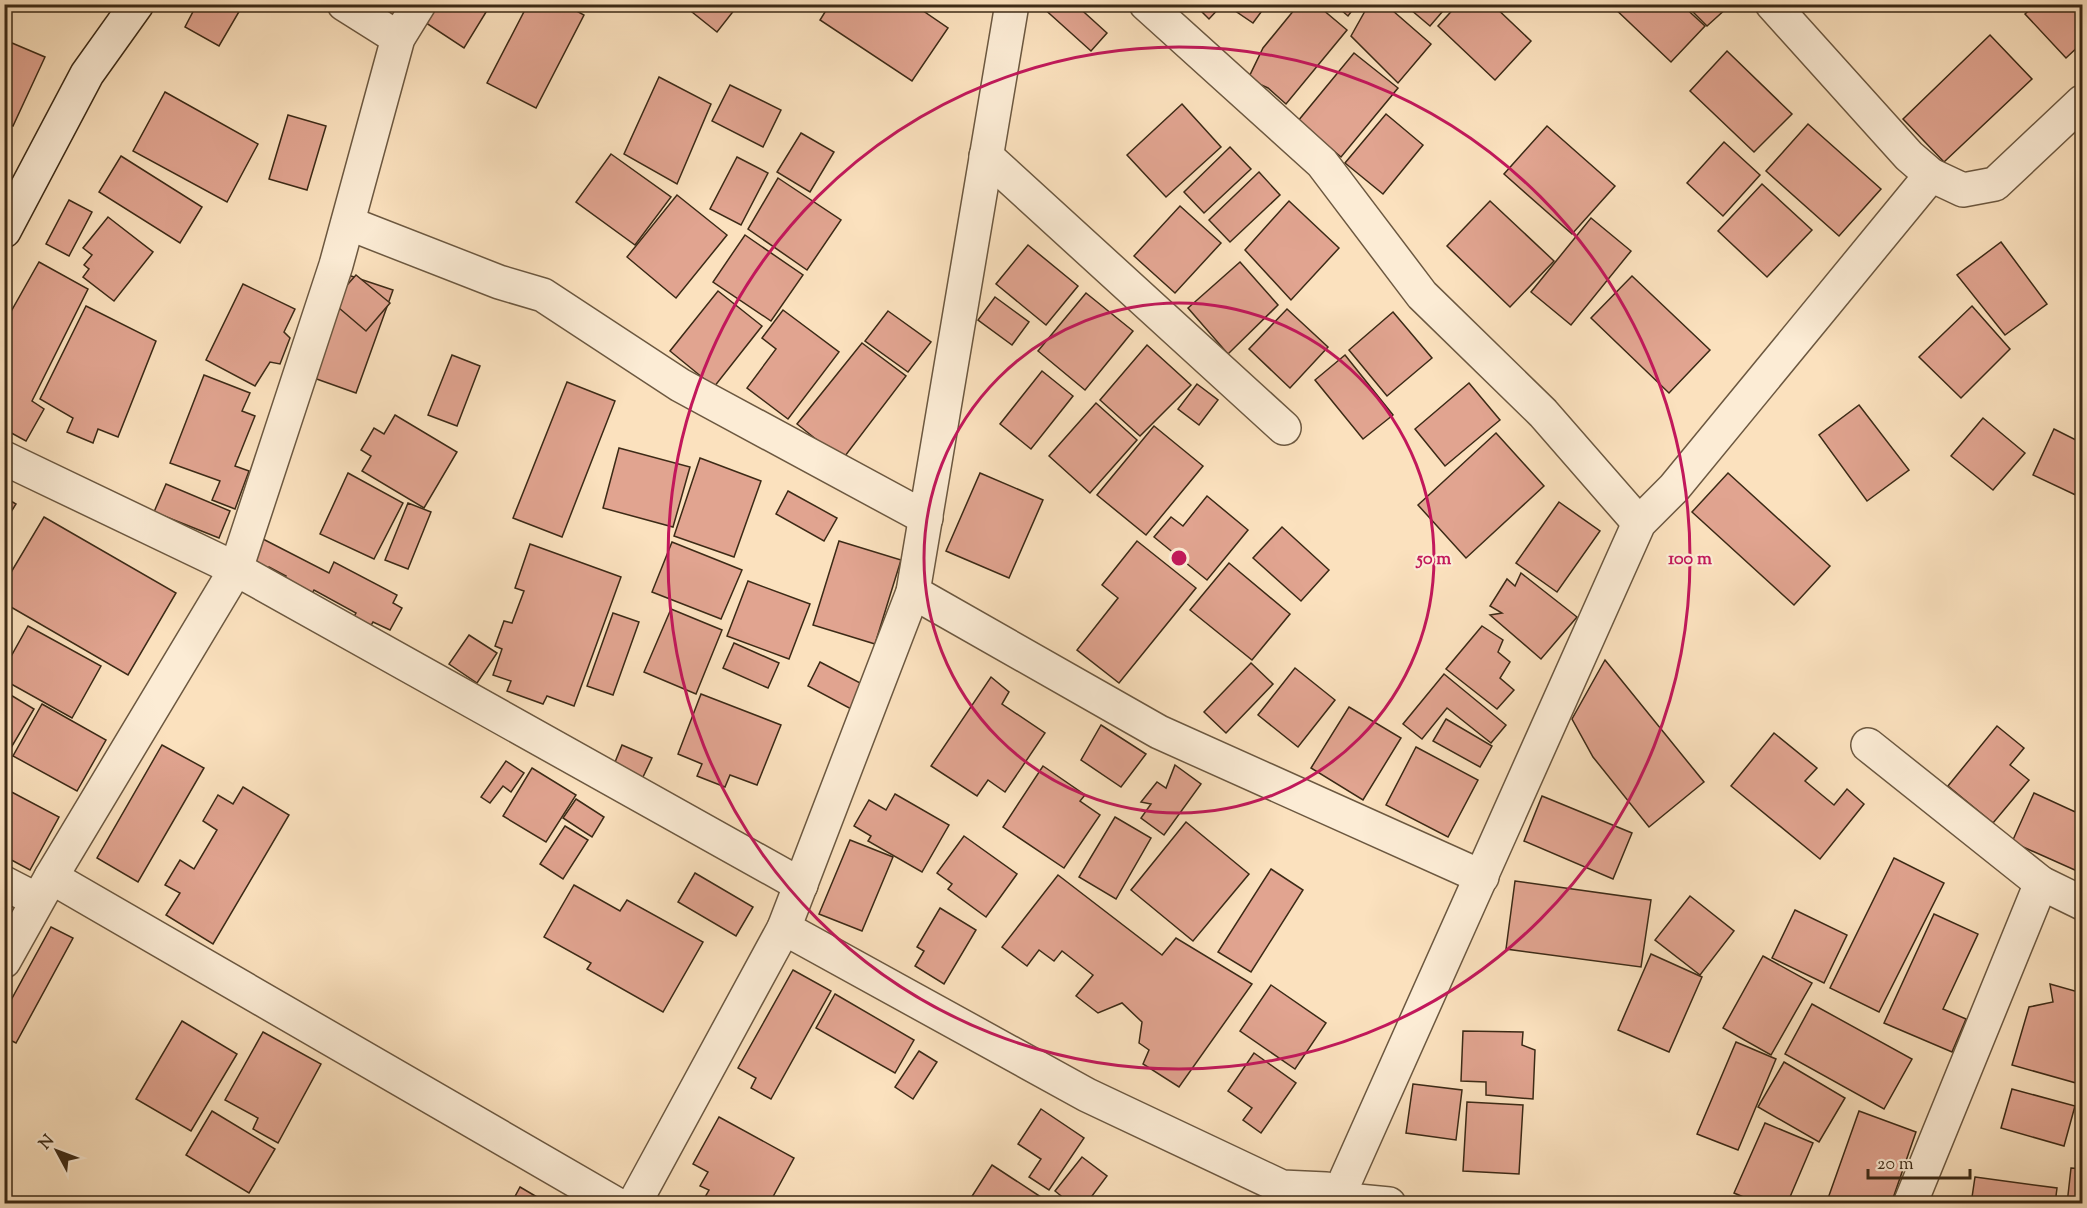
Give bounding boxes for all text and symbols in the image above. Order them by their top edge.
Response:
text: 50 m [1415,547,1451,573]
text: 100 m [1668,547,1712,573]
centre of rings [1169,548,1189,568]
north arrow [27,1121,87,1181]
text: N [35,1130,61,1155]
scale bar [1868,1142,1970,1180]
text: 20 m [1877,1152,1914,1178]

